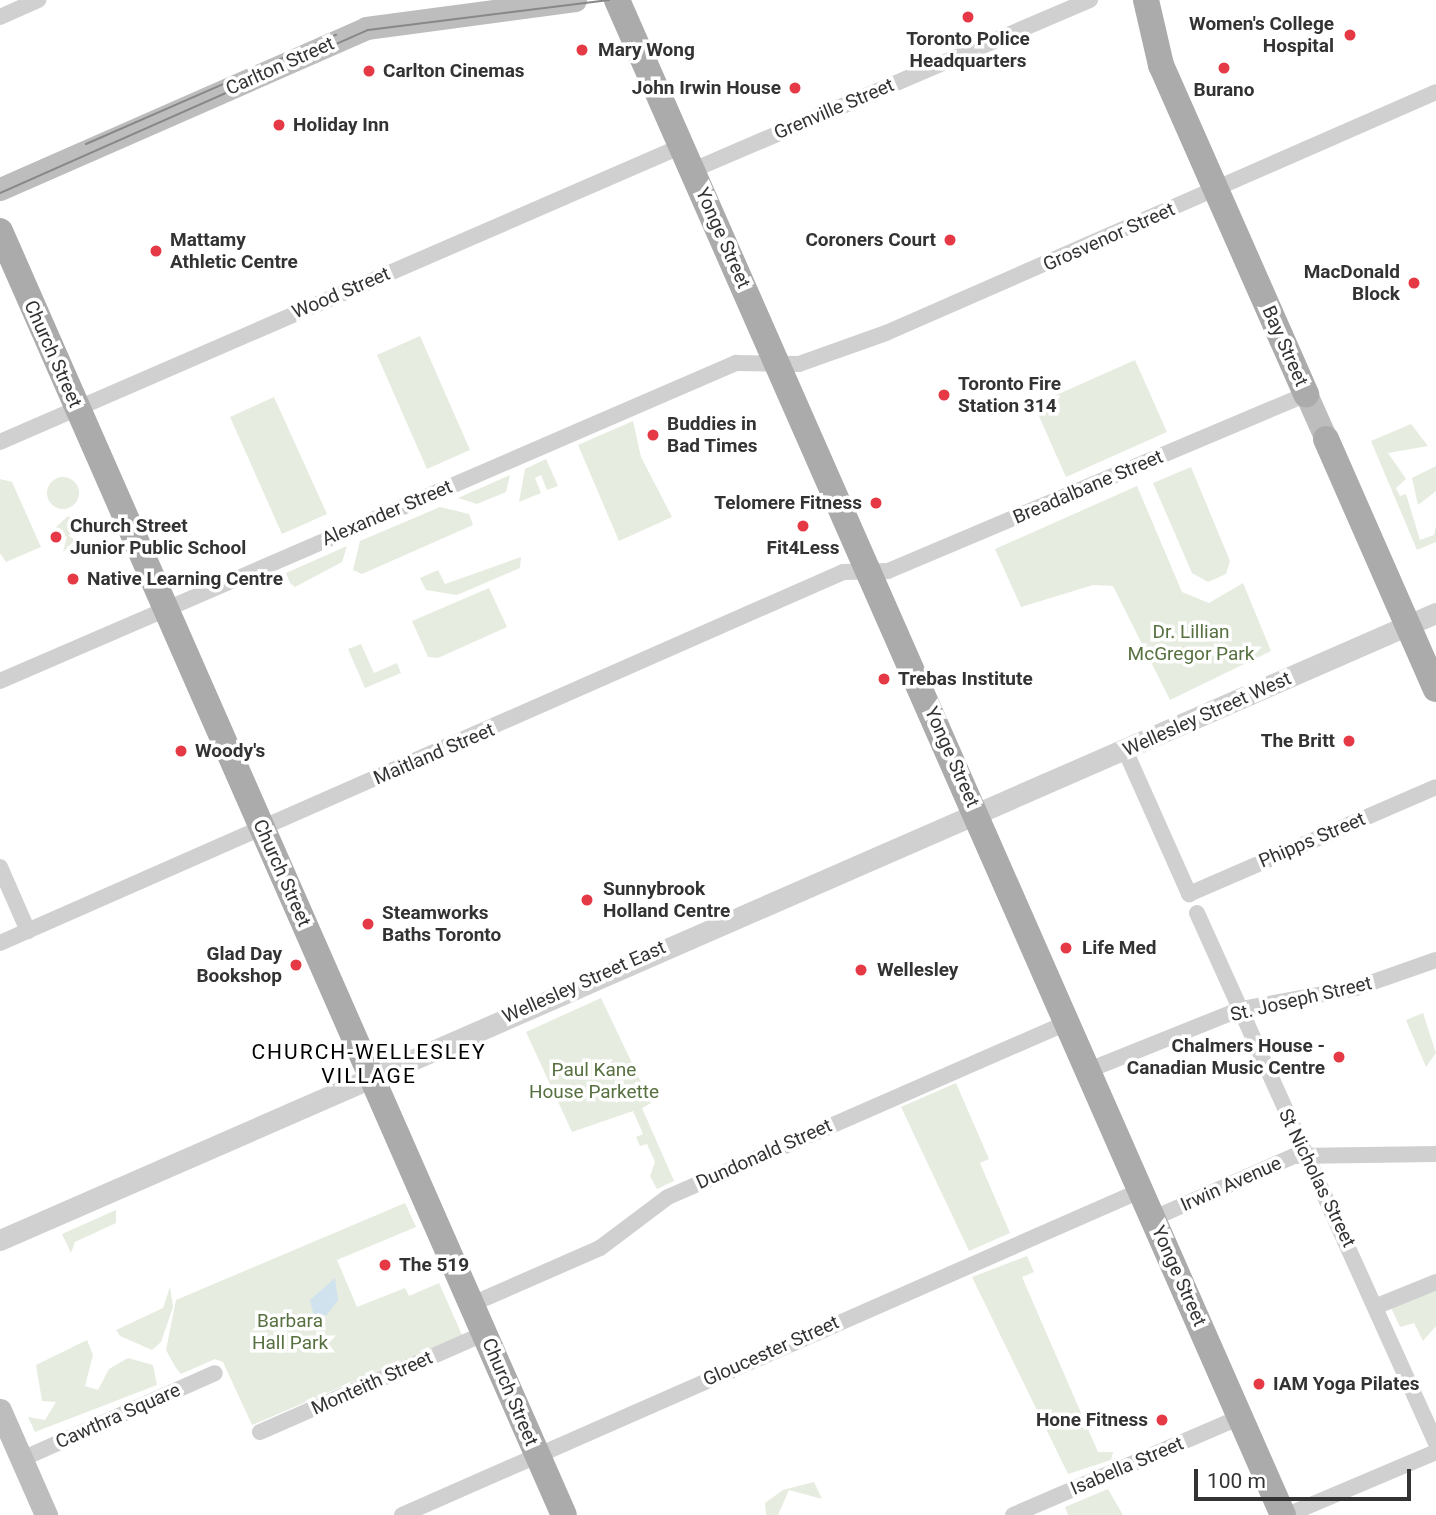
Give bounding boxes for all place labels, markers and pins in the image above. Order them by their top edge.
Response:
marker: Toronto Police Headquarters [960,9,976,25]
place label: Women's College Hospital [1189,13,1334,57]
marker: Women's College Hospital [1340,25,1360,45]
place label: Toronto Police Headquarters [906,28,1030,72]
place label: Mary Wong [598,39,695,61]
marker: Mary Wong [572,40,592,60]
place label: Carlton Cinemas [383,60,525,82]
marker: Burano [1216,60,1232,76]
marker: Carlton Cinemas [361,63,377,79]
place label: John Irwin House [632,77,781,99]
place label: Burano [1194,79,1254,101]
marker: John Irwin House [787,80,803,96]
place label: Holiday Inn [293,114,389,136]
marker: Holiday Inn [271,117,287,133]
place label: Mattamy Athletic Centre [170,229,298,273]
place label: Coroners Court [805,229,936,251]
marker: Coroners Court [942,232,958,248]
marker: Mattamy Athletic Centre [148,243,164,259]
place label: MacDonald Block [1304,261,1400,305]
marker: MacDonald Block [1406,275,1422,291]
place label: Toronto Fire Station 314 [958,373,1061,417]
marker: Toronto Fire Station 314 [936,387,952,403]
place label: Buddies in Bad Times [667,413,758,457]
marker: Buddies in Bad Times [645,427,661,443]
place label: Telomere Fitness [714,492,862,514]
marker: Telomere Fitness [868,495,884,511]
place label: Church Street Junior Public School [70,515,246,559]
marker: Fit4Less [795,518,811,534]
marker: Church Street Junior Public School [48,529,64,545]
place label: Fit4Less [767,537,839,559]
place label: Native Learning Centre [87,568,283,590]
marker: Native Learning Centre [65,571,81,587]
place label: Trebas Institute [898,668,1033,690]
marker: Trebas Institute [876,671,892,687]
place label: The Britt [1261,730,1335,752]
marker: The Britt [1341,733,1357,749]
place label: Woody's [195,740,265,762]
marker: Woody's [173,743,189,759]
place label: Sunnybrook Holland Centre [603,878,730,922]
marker: Sunnybrook Holland Centre [577,890,597,910]
place label: Steamworks Baths Toronto [382,902,502,946]
marker: Steamworks Baths Toronto [360,916,376,932]
place label: Life Med [1082,937,1156,959]
marker: Life Med [1056,938,1076,958]
place label: Glad Day Bookshop [196,943,282,987]
marker: Glad Day Bookshop [288,957,304,973]
place label: Wellesley [877,959,958,981]
marker: Wellesley [851,960,871,980]
place label: Chalmers House - Canadian Music Centre [1127,1035,1325,1079]
marker: Chalmers House - Canadian Music Centre [1331,1049,1347,1065]
place label: The 519 [399,1254,469,1276]
marker: The 519 [377,1257,393,1273]
place label: IAM Yoga Pilates [1273,1373,1419,1395]
marker: IAM Yoga Pilates [1251,1376,1267,1392]
place label: Hone Fitness [1036,1409,1148,1431]
marker: Hone Fitness [1154,1412,1170,1428]

